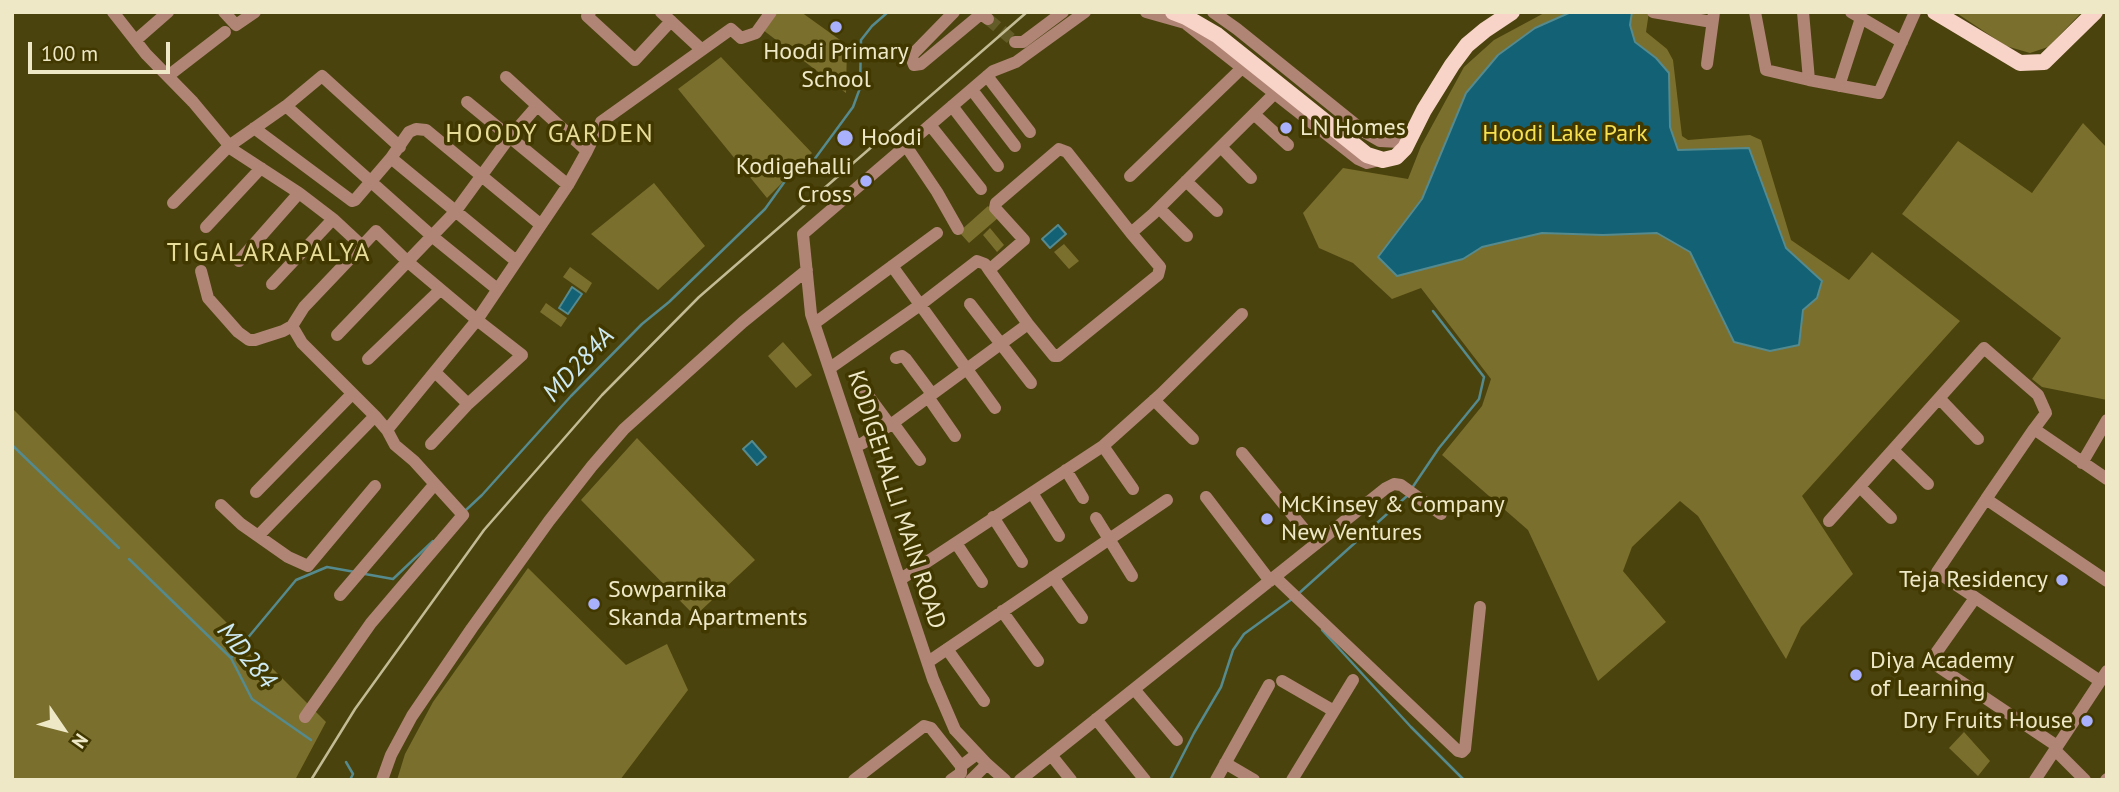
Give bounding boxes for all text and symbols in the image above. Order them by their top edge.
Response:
marker: Hoodi Primary School [828,19,844,35]
scale bar [32,28,173,72]
place label: Hoodi Primary School [763,38,909,94]
text: 100 m [41,40,98,67]
place label: LN Homes [1300,114,1406,142]
district label: HOODY GARDEN [447,119,653,151]
marker: LN Homes [1278,120,1294,136]
park label: Hoodi Lake Park [1482,120,1648,148]
place label: Hoodi [861,124,922,152]
marker: Hoodi [835,128,855,148]
place label: Kodigehalli Cross [736,153,852,209]
marker: Kodigehalli Cross [858,173,874,189]
district label: TIGALARAPALYA [168,238,370,270]
water label: MD284A [537,321,621,409]
street label: KODIGEHALLI MAIN ROAD [841,367,951,633]
place label: McKinsey & Company New Ventures [1281,491,1505,547]
marker: McKinsey & Company New Ventures [1259,511,1275,527]
place label: Teja Residency [1899,566,2048,594]
marker: Teja Residency [2054,572,2070,588]
place label: Sowparnika Skanda Apartments [608,576,807,632]
marker: Sowparnika Skanda Apartments [586,596,602,612]
water label: MD284 [210,617,282,695]
place label: Diya Academy of Learning [1870,647,2014,703]
marker: Diya Academy of Learning [1848,667,1864,683]
north arrow [28,694,98,764]
place label: Dry Fruits House [1903,707,2073,735]
marker: Dry Fruits House [2079,713,2095,729]
text: N [67,729,94,753]

